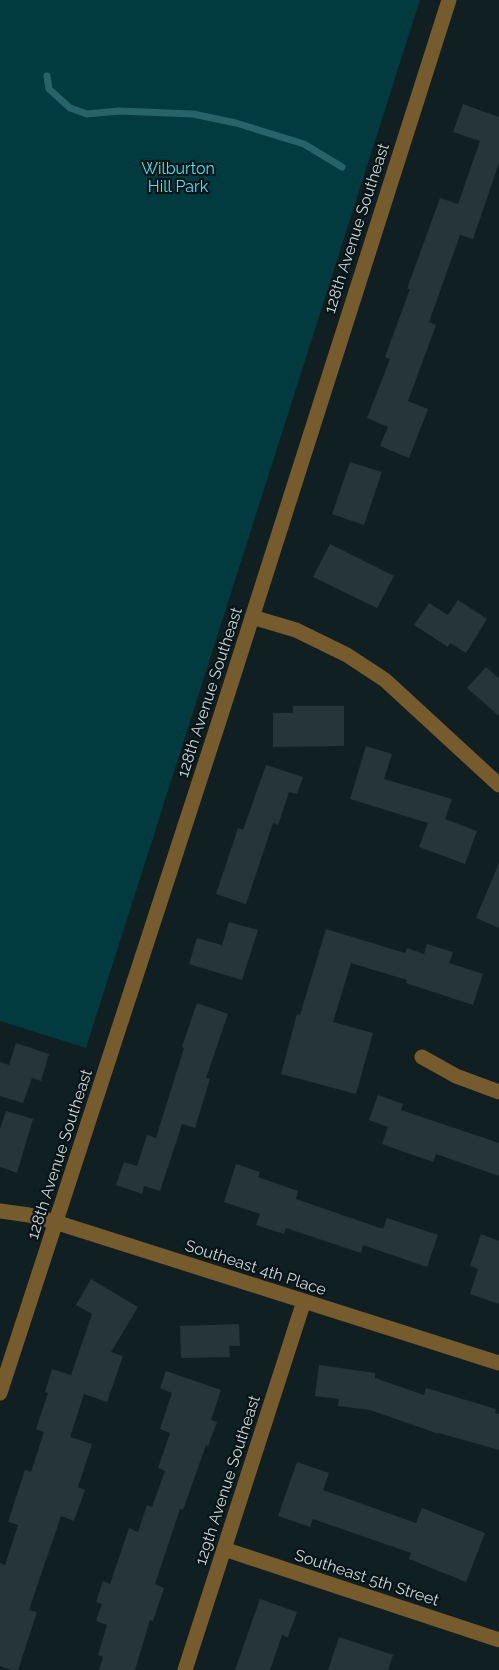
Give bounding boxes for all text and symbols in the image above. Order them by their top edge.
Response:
street label: 128th Avenue Southeast [320,140,393,316]
park label: Wilburton Hill Park [141,159,215,196]
street label: 128th Avenue Southeast [173,604,246,780]
street label: 128th Avenue Southeast [23,1066,96,1242]
street label: Southeast 4th Place [183,1236,329,1299]
street label: 129th Avenue Southeast [191,1392,264,1568]
street label: Southeast 5th Street [292,1545,442,1610]

